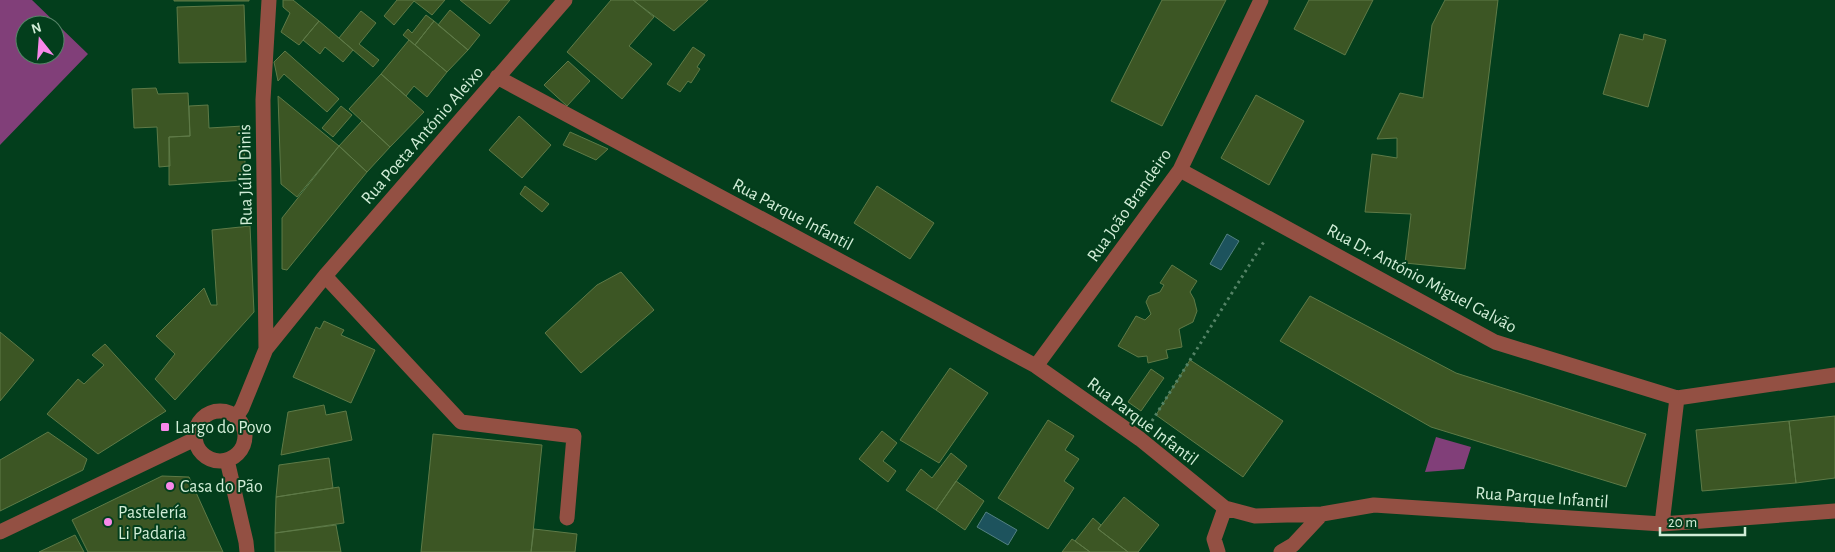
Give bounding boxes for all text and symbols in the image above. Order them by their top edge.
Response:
north arrow [15,15,65,65]
text: N [30,20,43,37]
street label: Rua Poeta António Aleixo [358,63,487,208]
street label: Rua Júlio Dinis [236,124,256,226]
street label: Rua João Brandeiro [1084,146,1176,265]
street label: Rua Parque Infantil [729,176,856,254]
street label: Rua Dr. António Miguel Galvão [1324,221,1520,337]
street label: Rua Parque Infantil [1084,374,1201,469]
place label: Largo do Povo [175,419,272,437]
marker: Largo do Povo [159,421,171,433]
place label: Casa do Pão [180,478,263,496]
marker: Casa do Pão [164,480,176,492]
street label: Rua Parque Infantil [1475,484,1609,512]
place label: Pastelería Li Padaria [118,504,187,543]
scale bar [1660,504,1745,536]
text: 20 m [1668,515,1697,530]
marker: Pastelería Li Padaria [102,516,114,528]

